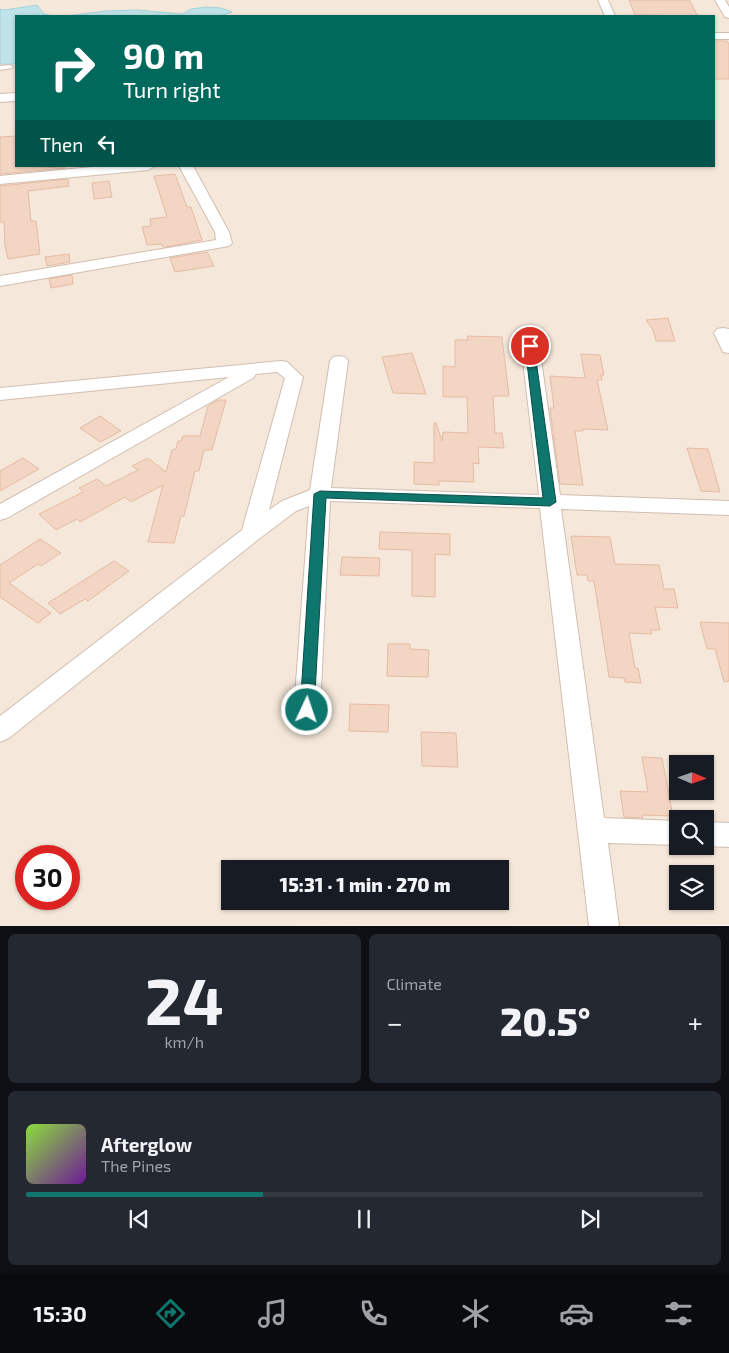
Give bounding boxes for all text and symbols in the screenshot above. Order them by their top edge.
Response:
text: 90 m [123,34,204,76]
icon: right [40,35,105,100]
text: Turn right [123,76,221,102]
icon: left [93,130,121,158]
text: Then [40,133,83,156]
pin [509,325,551,367]
icon: arrive [516,332,544,360]
position arrow [280,683,332,735]
north arrow [669,755,714,800]
map controls [669,755,714,910]
button: search [669,810,714,855]
speed limit sign: 30 [15,845,80,910]
button: layers [669,865,714,910]
text: 15:31 · 1 min · 270 m [280,873,450,896]
text: 24 [145,960,224,1038]
text: Climate [387,974,442,993]
text: 20.5° [500,998,591,1044]
text: − [387,1005,403,1039]
text: + [688,1005,703,1039]
text: km/h [164,1032,204,1051]
text: Afterglow [101,1133,192,1156]
text: The Pines [101,1156,171,1175]
icon: previous [125,1205,153,1233]
icon: pause [350,1205,378,1233]
icon: next [576,1205,604,1233]
icon: directions [153,1296,188,1331]
icon: music [255,1296,290,1331]
icon: phone [356,1296,391,1331]
icon: climate [458,1296,493,1331]
icon: car [559,1296,594,1331]
icon: filters [661,1296,696,1331]
text: 15:30 [33,1300,87,1326]

